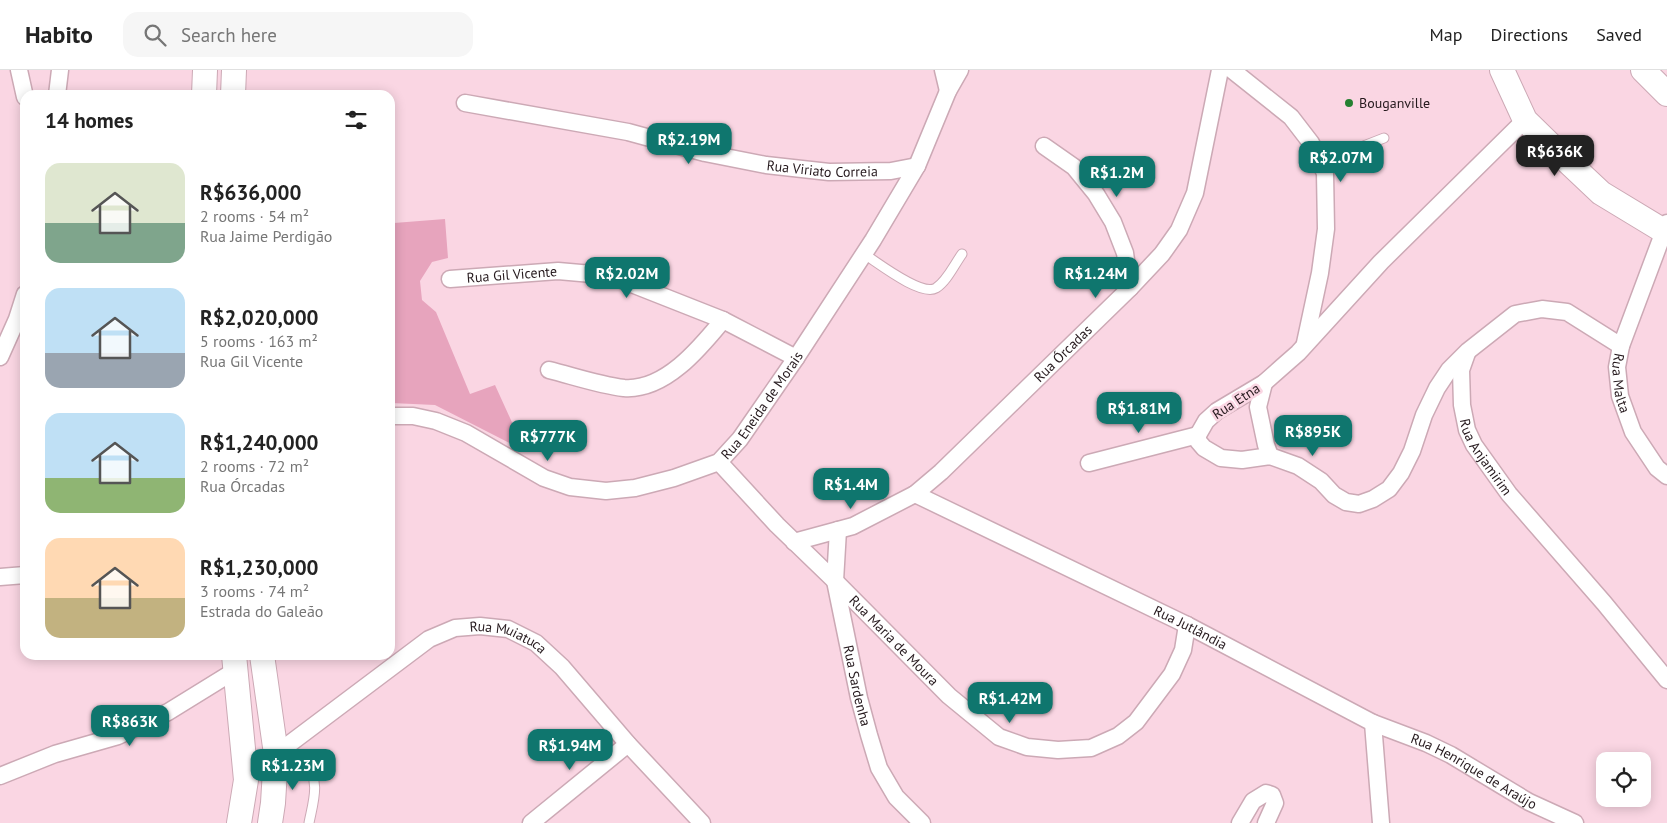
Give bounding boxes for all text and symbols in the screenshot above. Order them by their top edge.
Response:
search box [123,12,473,57]
text: Habito [25,19,93,50]
icon: search [141,21,169,49]
text: Search here [181,23,277,47]
text: Map [1430,23,1462,46]
text: Directions [1490,23,1568,46]
text: Saved [1596,23,1642,46]
place label: Bouganville [1359,94,1430,112]
marker: Bouganville [1343,97,1355,109]
icon: filters [342,106,370,134]
text: 14 homes [45,107,133,134]
pin: R$2.19M [643,122,735,165]
text: R$2.19M [658,129,720,149]
pin: R$636K [1514,134,1596,177]
pin: R$2.07M [1295,140,1387,183]
text: R$636K [1527,141,1583,161]
text: R$2.07M [1310,147,1372,167]
street label: Rua Viriato Correia [766,156,878,181]
pin: R$1.2M [1076,156,1158,198]
text: R$1.2M [1090,162,1144,182]
text: R$636,000 [200,179,301,206]
icon: home [85,183,145,243]
text: 2 rooms · 54 m² [200,206,309,226]
text: Rua Jaime Perdigão [200,226,332,246]
pin: R$2.02M [581,256,673,299]
pin: R$1.24M [1050,256,1142,299]
street label: Rua Gil Vicente [466,262,558,287]
text: R$2.02M [596,263,658,283]
text: R$1.24M [1065,263,1127,283]
text: R$2,020,000 [200,304,318,331]
icon: home [85,308,145,368]
street label: Rua Órcadas [1030,321,1096,386]
text: 5 rooms · 163 m² [200,331,318,351]
street label: Rua Eneida de Morais [717,348,807,463]
text: Rua Gil Vicente [200,351,303,371]
street label: Rua Malta [1608,352,1634,415]
street label: Rua Etna [1209,379,1263,423]
pin: R$1.81M [1093,392,1185,434]
text: R$1.81M [1108,398,1170,418]
pin: R$895K [1272,414,1354,457]
street label: Rua Anjamirim [1456,417,1516,499]
pin: R$777K [507,420,589,462]
text: R$895K [1285,421,1341,441]
text: R$777K [520,426,576,446]
text: R$1,240,000 [200,429,318,456]
icon: home [85,433,145,493]
text: 2 rooms · 72 m² [200,456,309,476]
pin: R$1.4M [810,468,892,510]
text: R$1.4M [824,474,878,494]
text: Rua Órcadas [200,476,285,496]
text: R$1,230,000 [200,554,318,581]
icon: home [85,558,145,618]
text: 3 rooms · 74 m² [200,581,309,601]
street label: Rua Maria de Moura [845,592,943,689]
text: Estrada do Galeão [200,601,323,621]
street label: Rua Jutlândia [1151,601,1230,653]
street label: Rua Muiatuca [469,617,551,657]
street label: Rua Sardenha [839,643,875,728]
pin: R$1.42M [964,682,1056,724]
text: R$1.42M [979,688,1041,708]
pin: R$863K [89,704,171,747]
text: R$863K [102,711,158,731]
pin: R$1.94M [524,728,616,771]
street label: Rua Henrique de Araújo [1408,729,1540,813]
text: R$1.94M [539,735,601,755]
pin: R$1.23M [247,748,339,791]
map controls [1596,752,1651,807]
button: locate [1596,752,1651,807]
text: R$1.23M [262,755,324,775]

